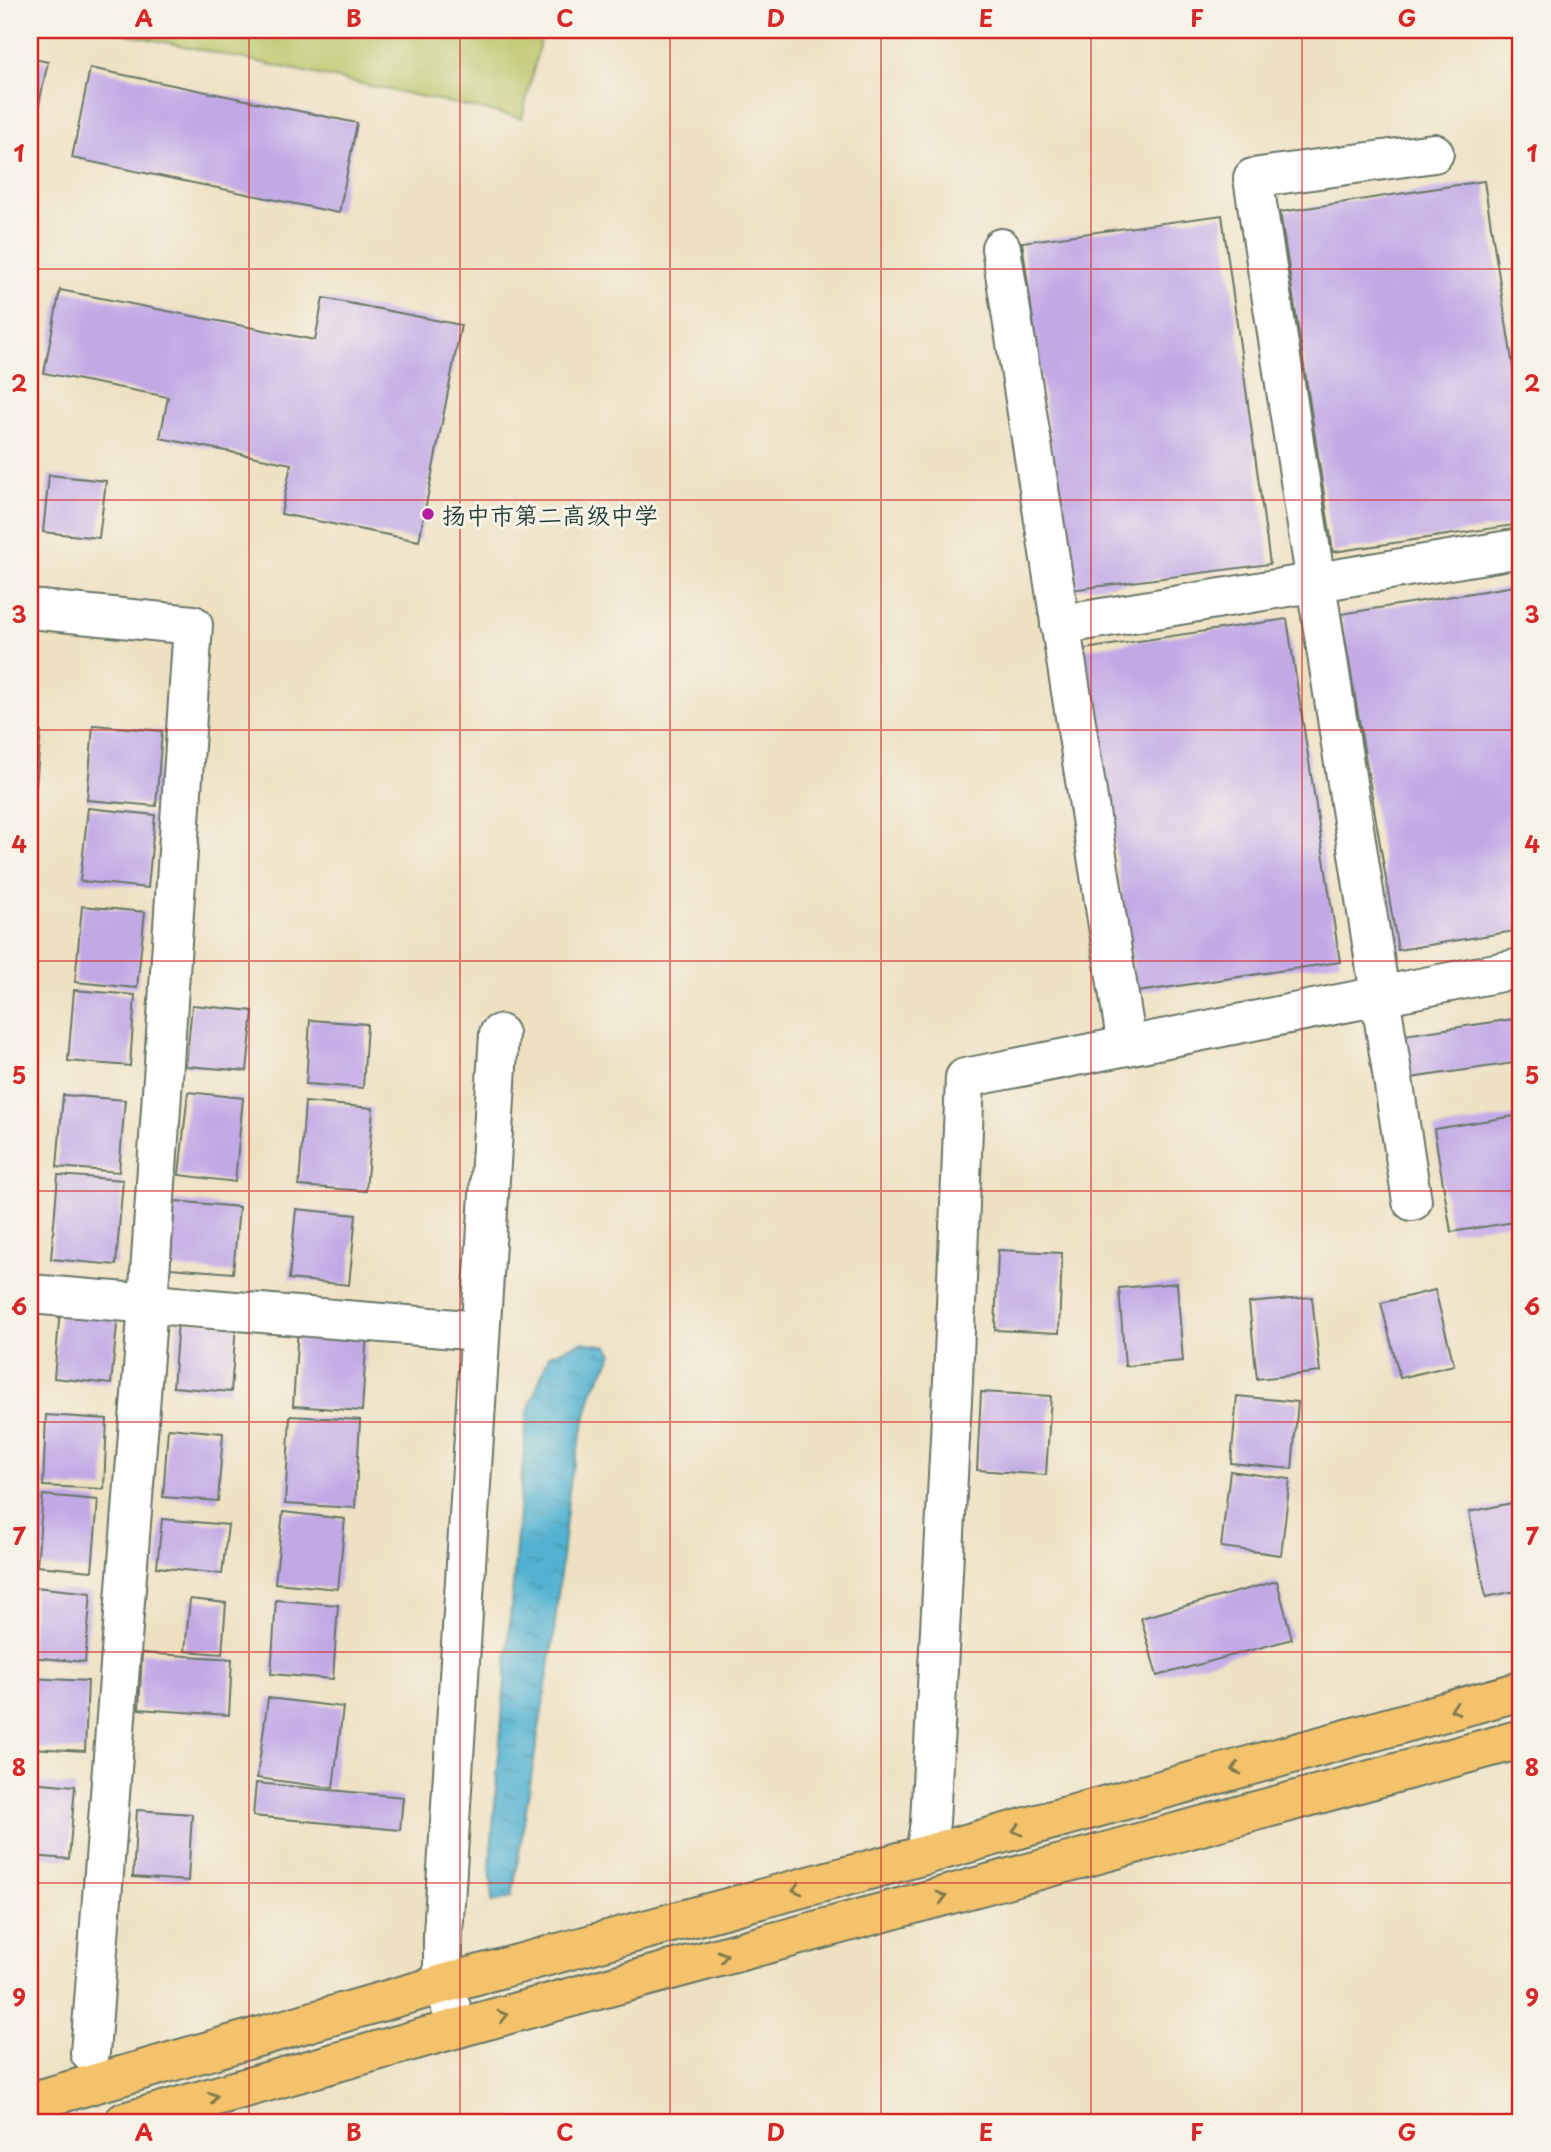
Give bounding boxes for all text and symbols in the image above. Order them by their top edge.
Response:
text: A [135,0,153,35]
text: B [346,0,362,35]
text: C [556,0,574,35]
text: D [767,0,785,35]
text: E [979,0,993,35]
text: F [1190,0,1204,35]
text: G [1398,0,1416,35]
text: 1 [14,135,25,170]
text: 1 [1527,135,1538,170]
text: 2 [11,365,27,400]
text: 2 [1524,365,1540,400]
place label: 扬中市第二高级中学 [442,496,658,532]
marker: 扬中市第二高级中学 [420,506,436,522]
text: 3 [11,596,27,631]
text: 3 [1524,596,1540,631]
text: 4 [11,826,27,861]
text: 4 [1524,826,1540,861]
text: 5 [12,1057,26,1092]
text: 5 [1525,1057,1539,1092]
text: 6 [11,1288,27,1323]
text: 6 [1524,1288,1540,1323]
text: 7 [12,1518,26,1553]
text: 7 [1525,1518,1539,1553]
one-way arrow [1450,1701,1462,1715]
text: 8 [12,1749,26,1784]
text: 8 [1525,1749,1539,1784]
one-way arrow [1230,1761,1242,1776]
one-way arrow [1011,1822,1023,1836]
one-way arrow [791,1881,803,1896]
one-way arrow [936,1890,948,1905]
one-way arrow [716,1950,728,1964]
text: 9 [12,1979,26,2014]
text: 9 [1525,1979,1539,2014]
one-way arrow [497,2010,509,2024]
one-way arrow [207,2091,219,2105]
text: A [135,2114,153,2149]
text: B [346,2114,362,2149]
text: C [556,2114,574,2149]
text: D [767,2114,785,2149]
text: E [979,2114,993,2149]
text: F [1190,2114,1204,2149]
text: G [1398,2114,1416,2149]

